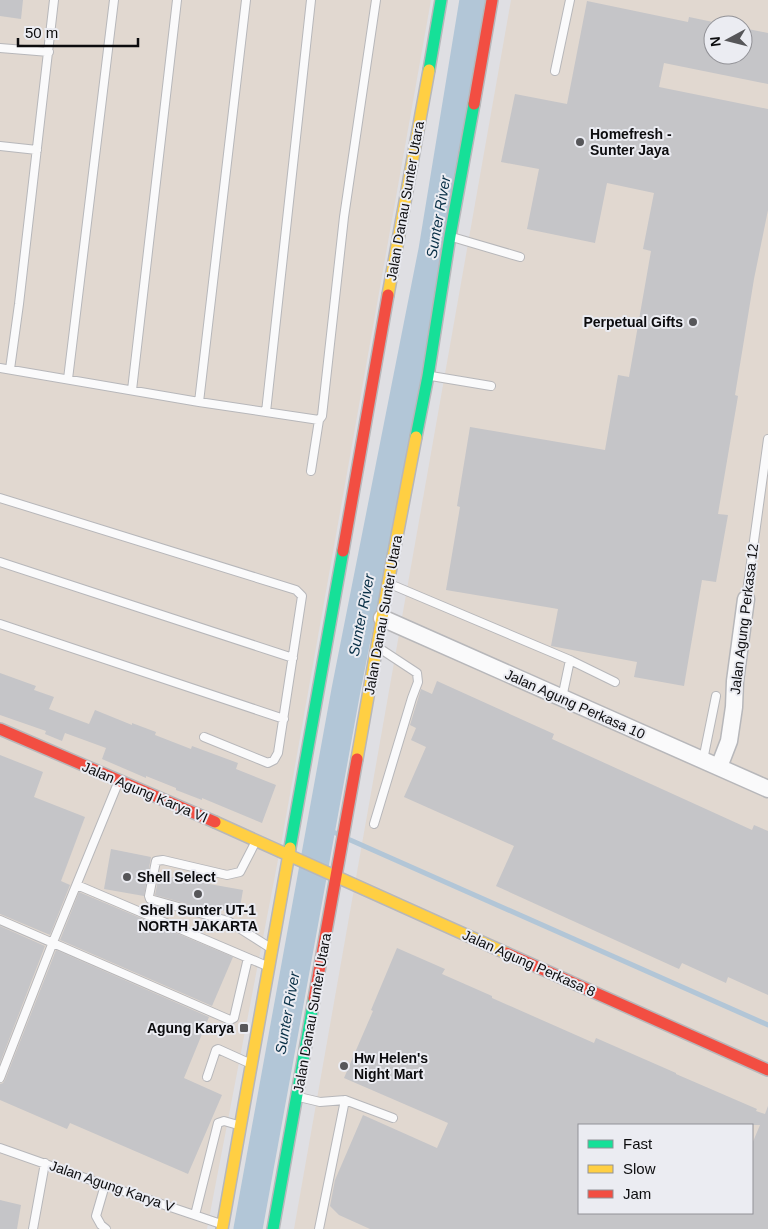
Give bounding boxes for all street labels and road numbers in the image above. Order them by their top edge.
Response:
street label: Jalan Danau Sunter Utara [383,120,427,282]
street label: Jalan Danau Sunter Utara [361,534,405,696]
street label: Jalan Agung Perkasa 12 [727,542,761,695]
street label: Jalan Agung Perkasa 10 [502,666,648,742]
street label: Jalan Agung Karya VI [80,758,210,826]
street label: Jalan Agung Perkasa 8 [460,926,598,1000]
street label: Jalan Danau Sunter Utara [290,932,334,1094]
street label: Jalan Agung Karya V [48,1157,177,1215]

